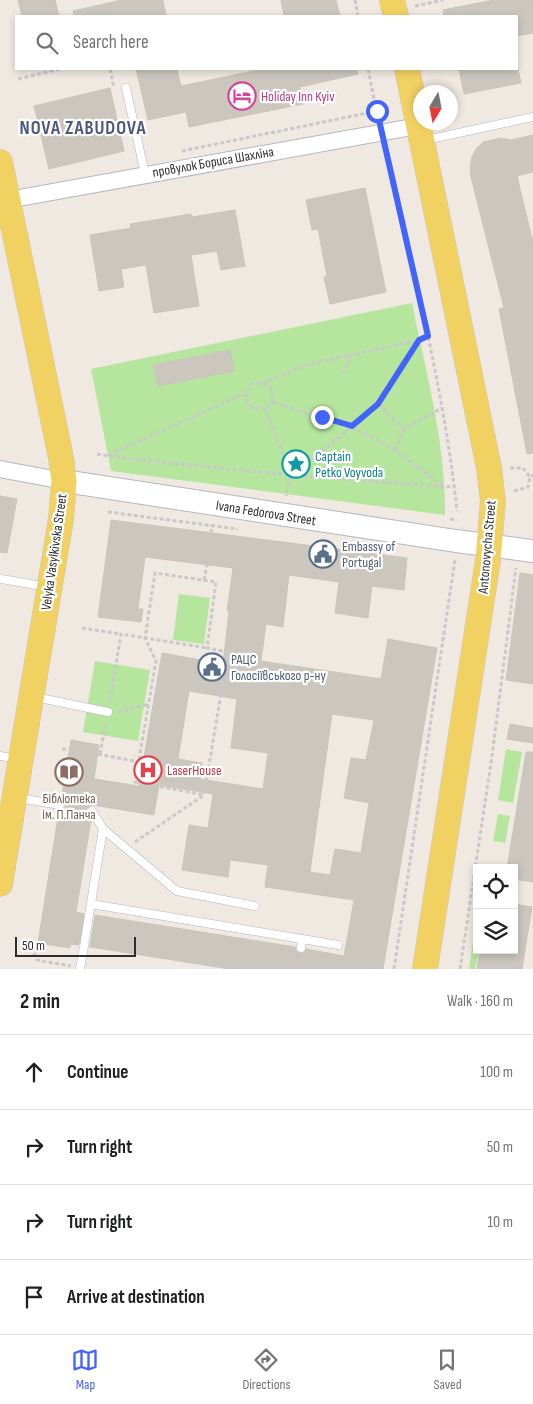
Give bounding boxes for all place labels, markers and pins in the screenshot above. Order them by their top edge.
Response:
hotel icon: Holiday Inn Kyiv [227,81,257,111]
place label: Holiday Inn Kyiv [261,88,335,105]
place label: Captain Petko Voyvoda [315,448,383,481]
place icon: Captain Petko Voyvoda [281,449,311,479]
place label: Embassy of Portugal [342,538,396,571]
public building icon: Embassy of Portugal [308,539,338,569]
place label: РАЦС Голосіївського р-ну [231,651,326,684]
public building icon: РАЦС Голосіївського р-ну [197,652,227,682]
hospital icon: LaserHouse [133,755,163,785]
library icon: Бібліотека ім. П.Панча [54,757,84,787]
place label: LaserHouse [167,762,222,779]
place label: Бібліотека ім. П.Панча [42,790,96,823]

